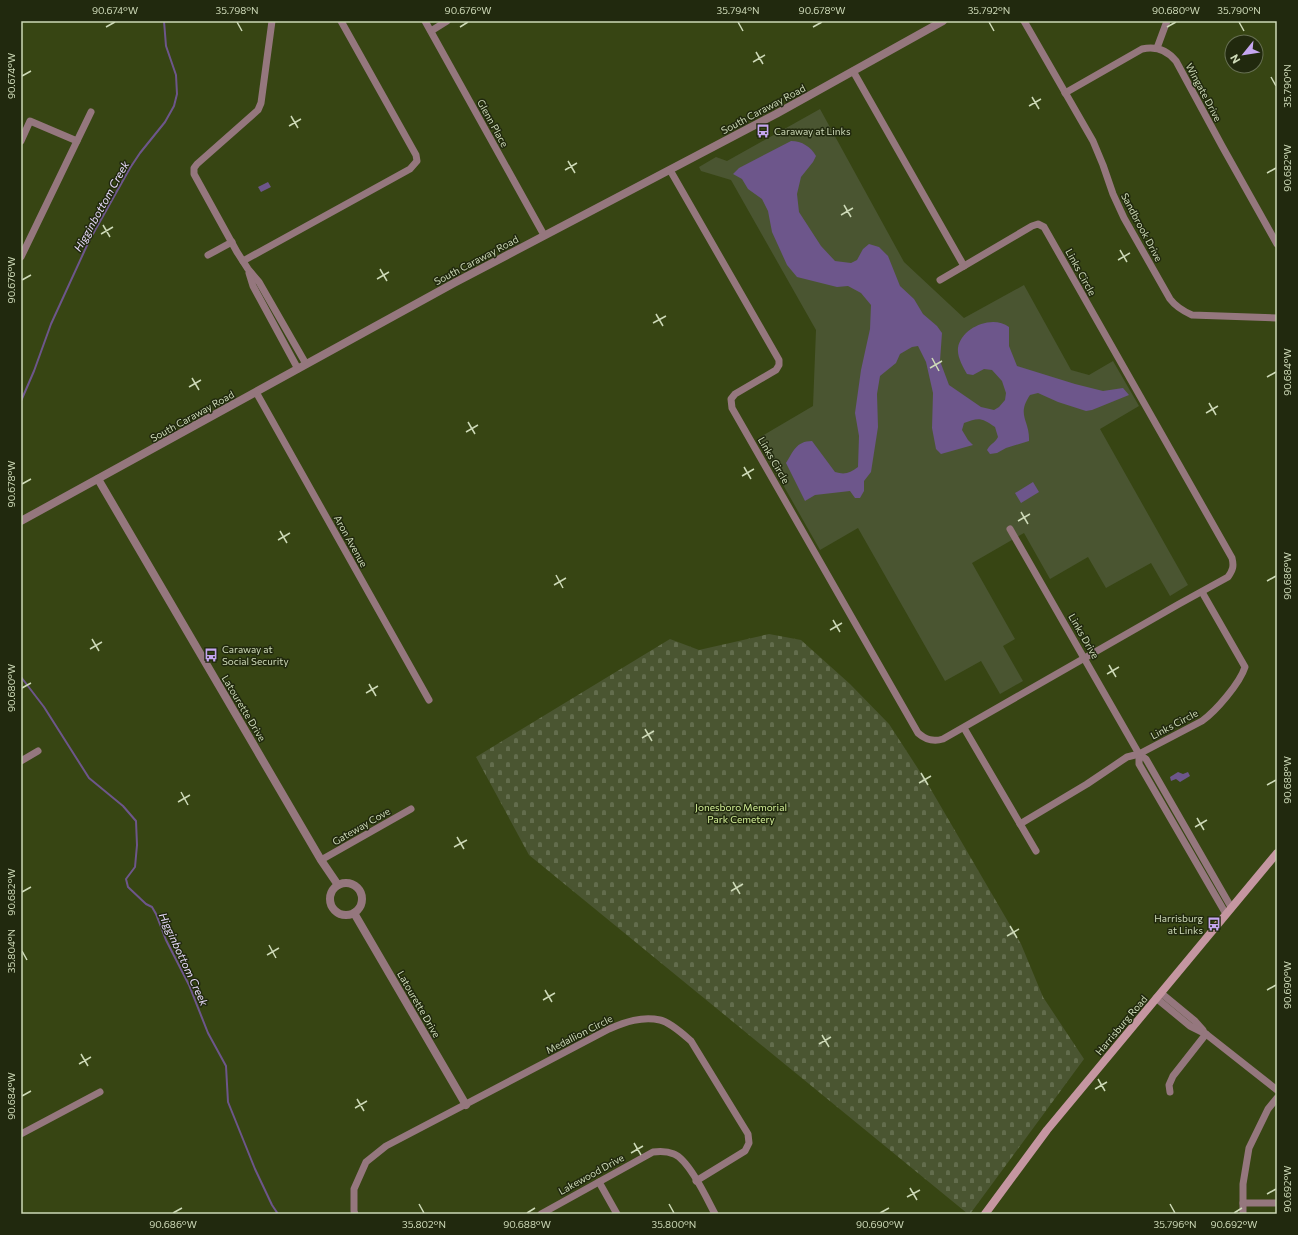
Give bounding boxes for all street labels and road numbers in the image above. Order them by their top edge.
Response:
street label: Wingate Drive [1184,61,1224,123]
street label: South Caraway Road [719,82,807,136]
street label: Glenn Place [475,97,511,149]
street label: Sandbrook Drive [1119,191,1165,263]
street label: South Caraway Road [432,233,520,287]
street label: Links Circle [1063,246,1099,298]
street label: South Caraway Road [148,388,236,444]
street label: Links Circle [756,435,792,485]
street label: Aron Avenue [332,513,370,569]
street label: Links Drive [1066,611,1102,661]
street label: Latourette Drive [220,673,268,743]
street label: Links Circle [1148,707,1200,741]
street label: Gateway Cove [330,805,392,847]
street label: Latourette Drive [395,969,443,1039]
street label: Harrisburg Road [1093,993,1150,1057]
street label: Medallion Circle [544,1012,614,1056]
street label: Lakewood Drive [556,1151,626,1197]

